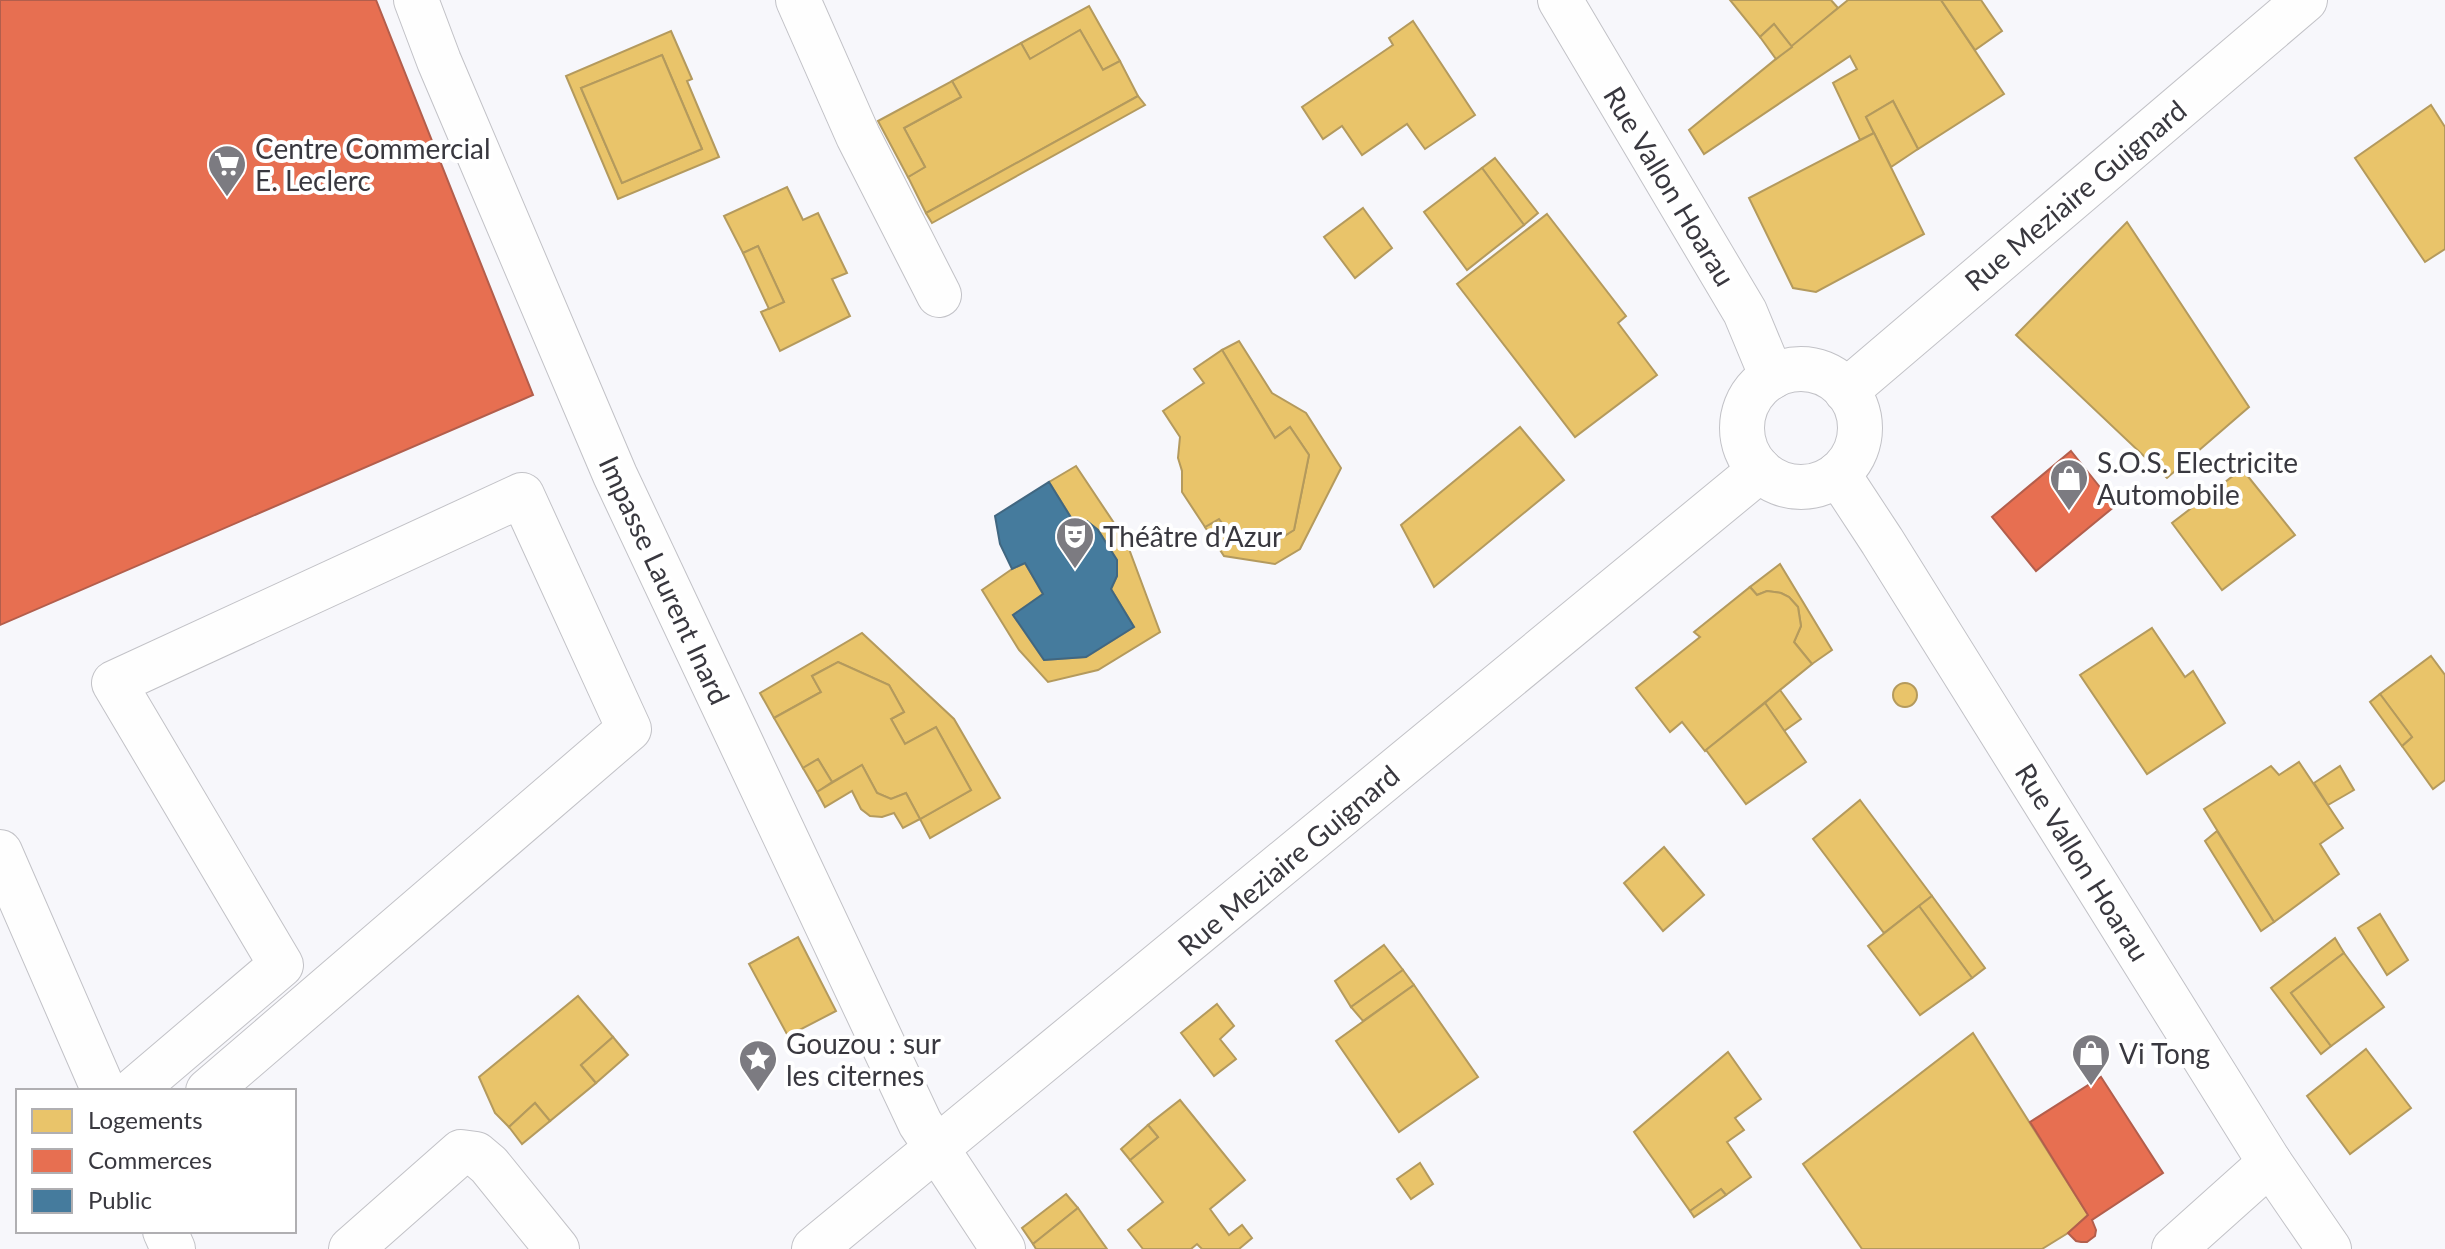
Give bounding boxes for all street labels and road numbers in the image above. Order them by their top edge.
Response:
street label: Rue Vallon Hoarau [1597,80,1743,292]
street label: Rue Meziaire Guignard [1957,92,2193,298]
street label: Impasse Laurent Inard [593,451,737,709]
street label: Rue Meziaire Guignard [1170,757,1406,963]
street label: Rue Vallon Hoarau [2009,757,2157,967]

